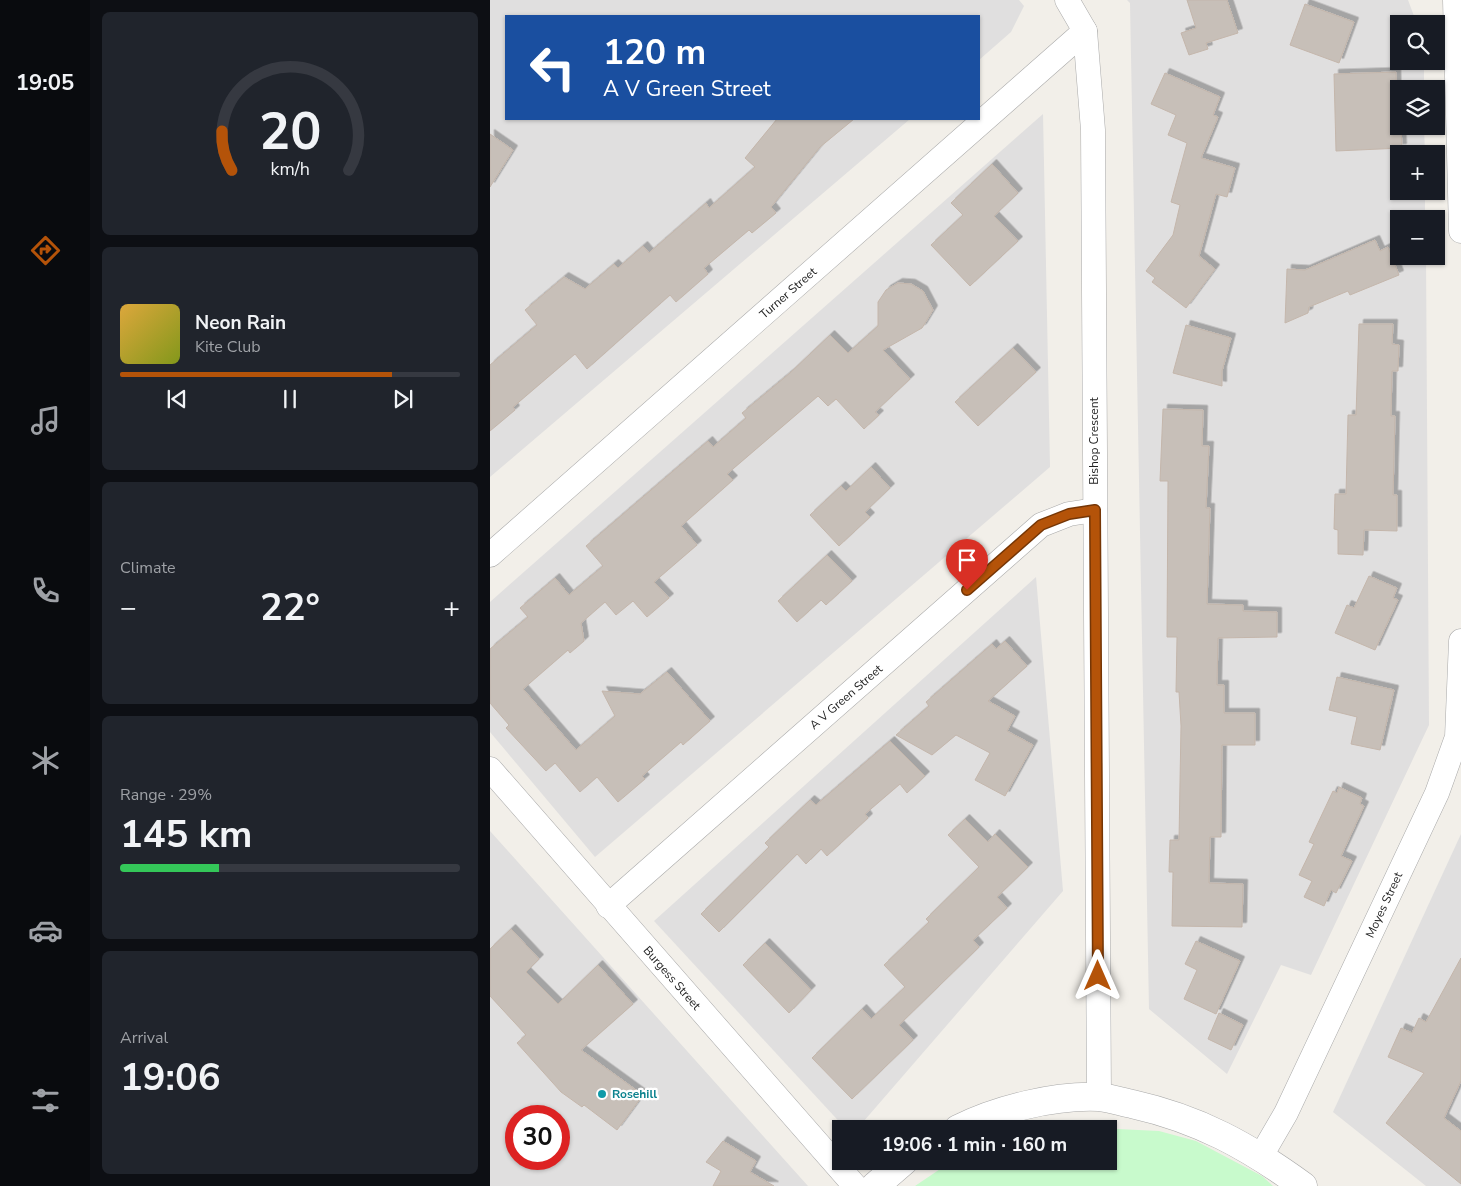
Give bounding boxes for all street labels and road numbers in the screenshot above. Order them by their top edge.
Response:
street label: Turner Street [756,263,821,322]
street label: Bishop Crescent [1086,396,1102,485]
street label: A V Green Street [806,660,886,733]
street label: Moyes Street [1362,869,1407,941]
street label: Burgess Street [640,943,705,1014]

